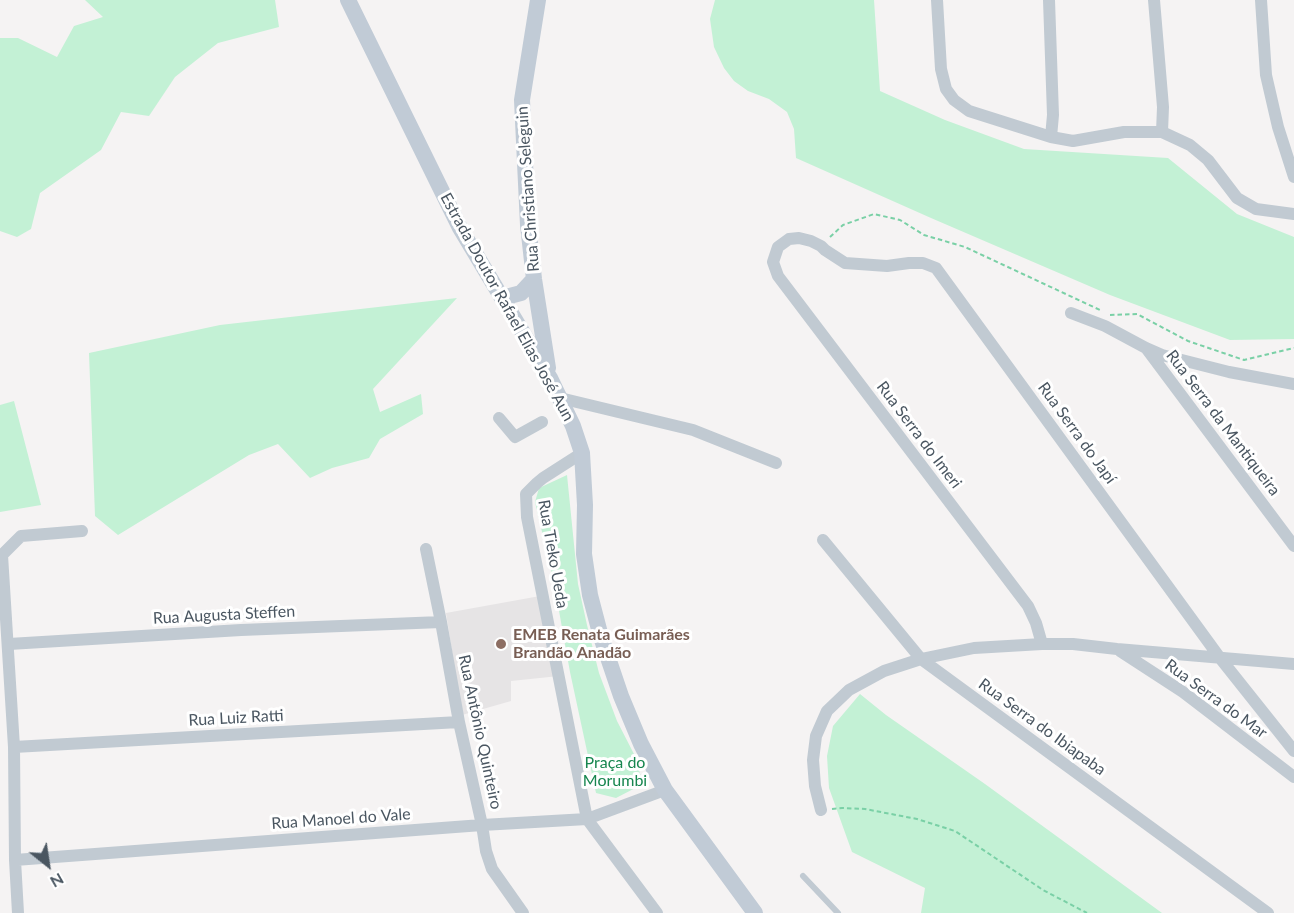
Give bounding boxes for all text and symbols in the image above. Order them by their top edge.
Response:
street label: Rua Christiano Seleguin [513,105,543,273]
street label: Estrada Doutor Rafael Elias José Aun [436,190,578,424]
street label: Rua Serra da Mantiqueira [1162,346,1284,500]
street label: Rua Serra do Imeri [872,378,966,492]
street label: Rua Serra do Japí [1034,379,1120,487]
street label: Rua Tieko Ueda [534,498,572,610]
street label: Rua Augusta Steffen [152,602,296,628]
place label: EMEB Renata Guimarães Brandão Anadão [513,625,690,663]
marker: EMEB Renata Guimarães Brandão Anadão [494,637,508,651]
street label: Rua Antônio Quinteiro [454,653,506,811]
street label: Rua Serra do Mar [1161,655,1271,743]
street label: Rua Serra do Ibiapaba [975,674,1109,780]
street label: Rua Luiz Ratti [188,706,284,730]
park label: Praça do Morumbi [583,753,647,791]
street label: Rua Manoel do Vale [271,805,411,833]
north arrow [18,835,78,895]
text: N [47,870,67,892]

